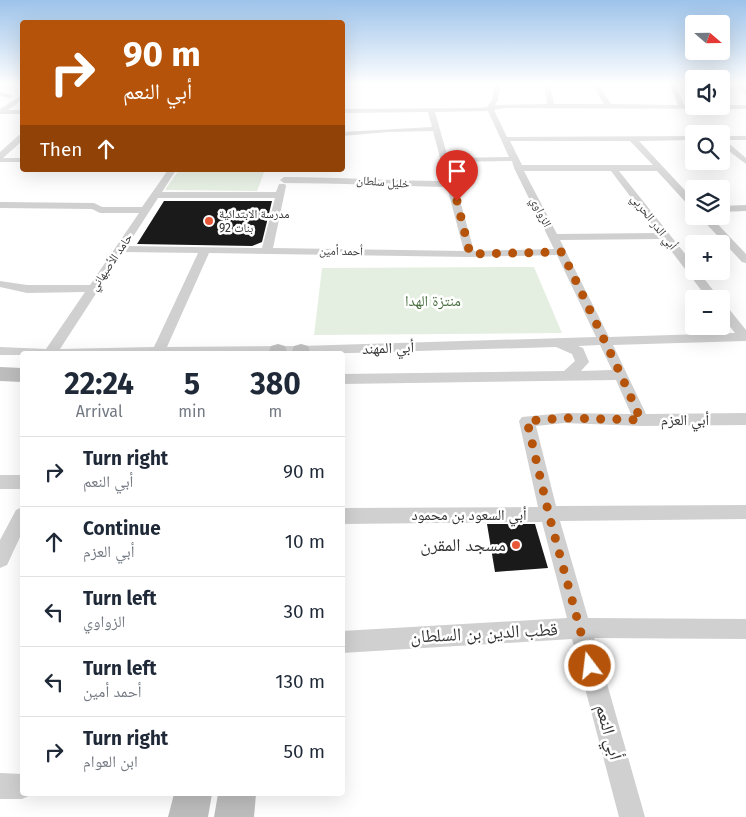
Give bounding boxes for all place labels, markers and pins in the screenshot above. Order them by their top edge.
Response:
pin [436,150,478,201]
place label: مدرسة الابتدائية 92 بنات [219,207,290,235]
marker: مدرسة الابتدائية 92 بنات [203,215,215,227]
place label: مسجد المقرن [420,534,506,556]
marker: مسجد المقرن [510,539,522,551]

